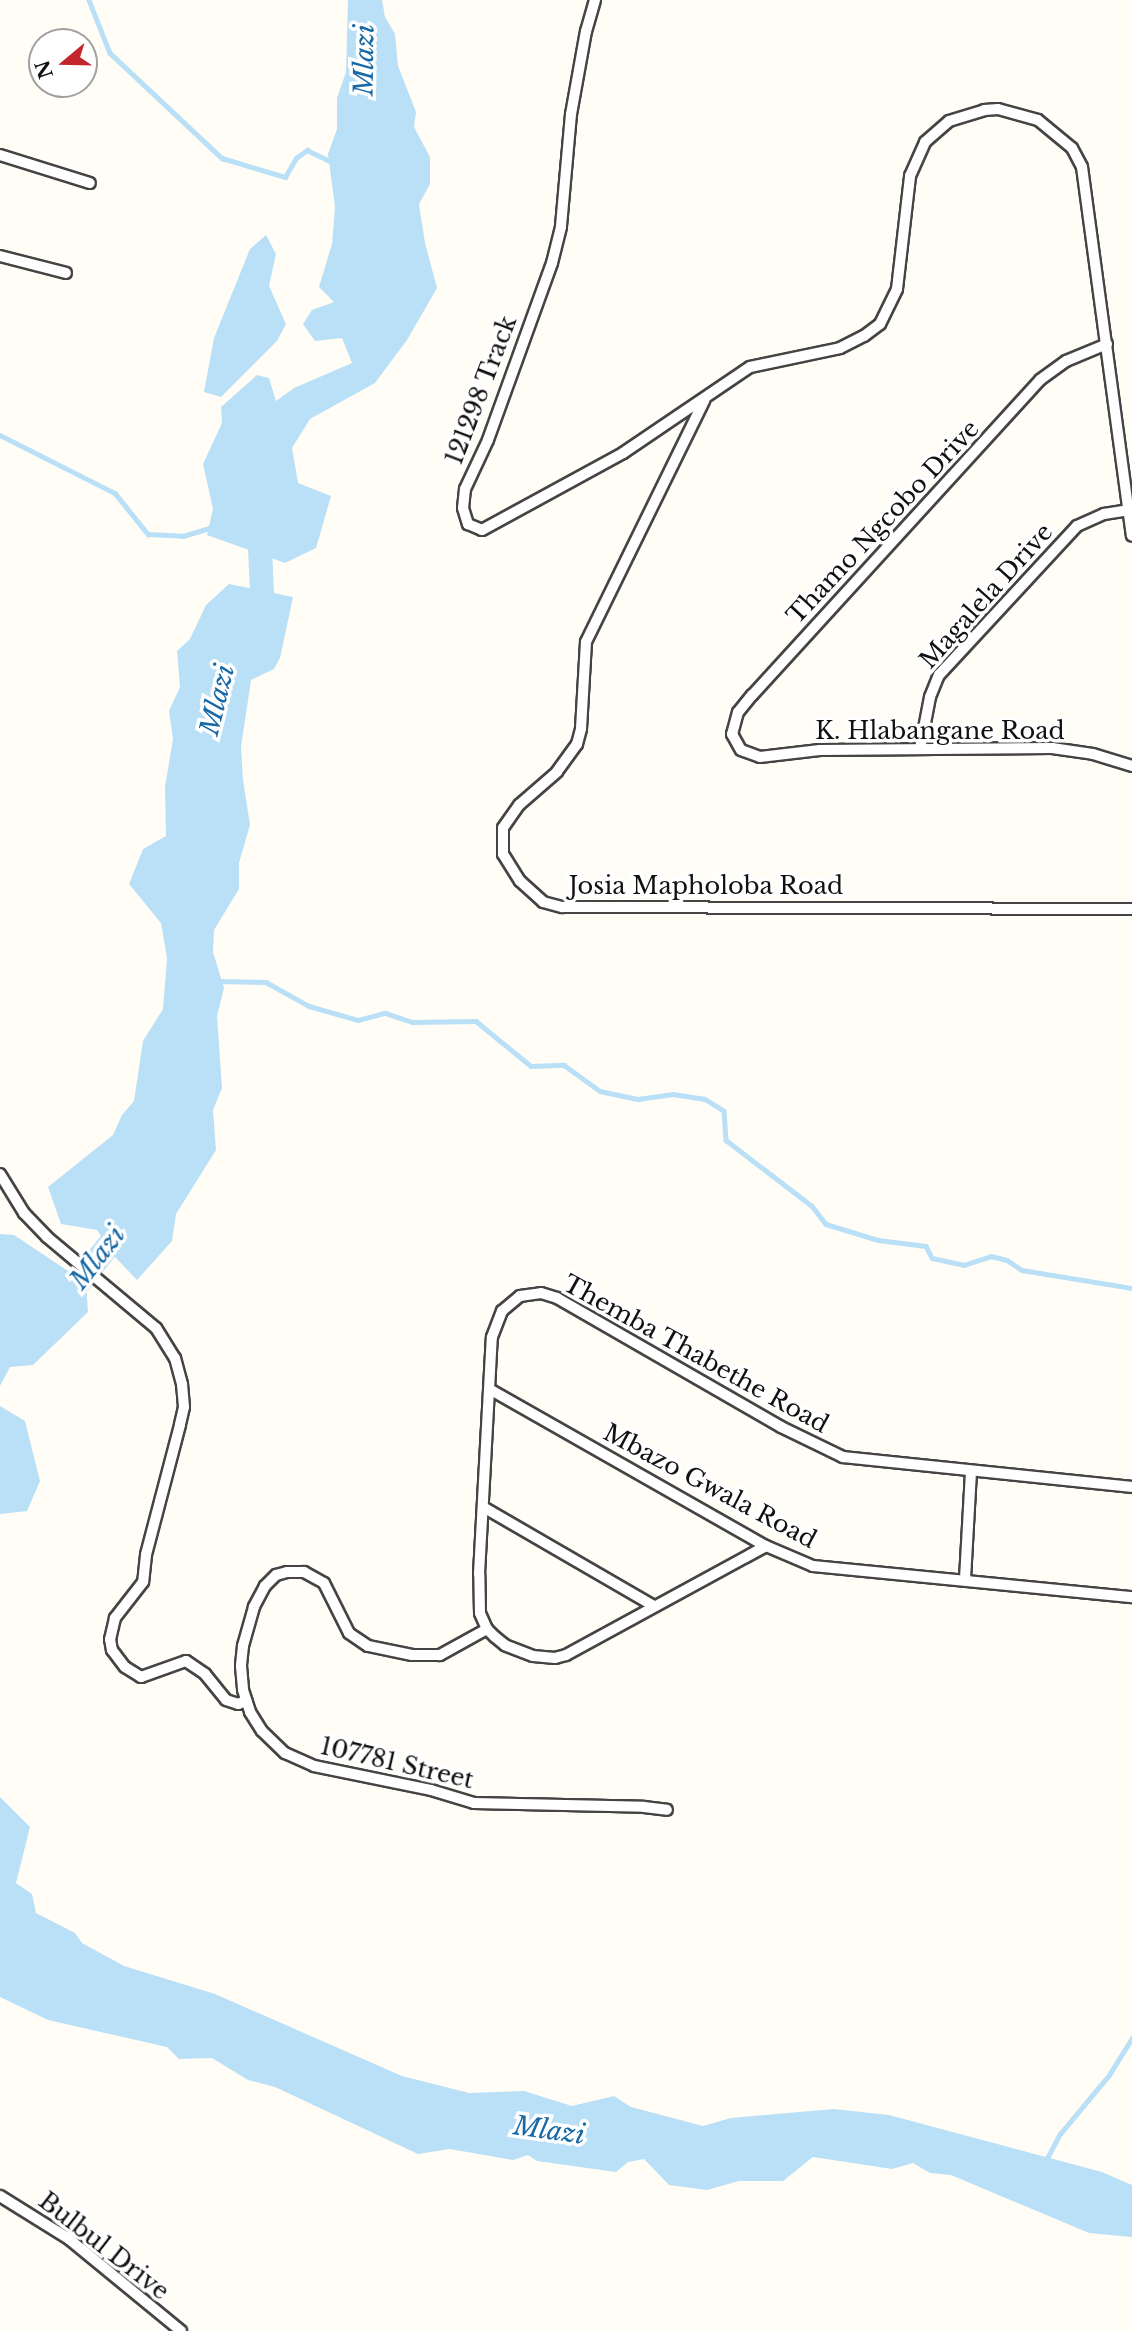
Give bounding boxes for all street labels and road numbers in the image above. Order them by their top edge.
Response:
street label: 121298 Track [439,311,523,469]
street label: Thamo Ngcobo Drive [781,414,985,630]
street label: Magalela Drive [913,518,1059,674]
street label: K. Hlabangane Road [815,717,1065,745]
street label: Josia Mapholoba Road [569,872,843,900]
street label: Themba Thabethe Road [558,1269,834,1439]
street label: Mbazo Gwala Road [599,1418,821,1554]
street label: 107781 Street [318,1731,476,1795]
street label: Bulbul Drive [33,2186,175,2306]

